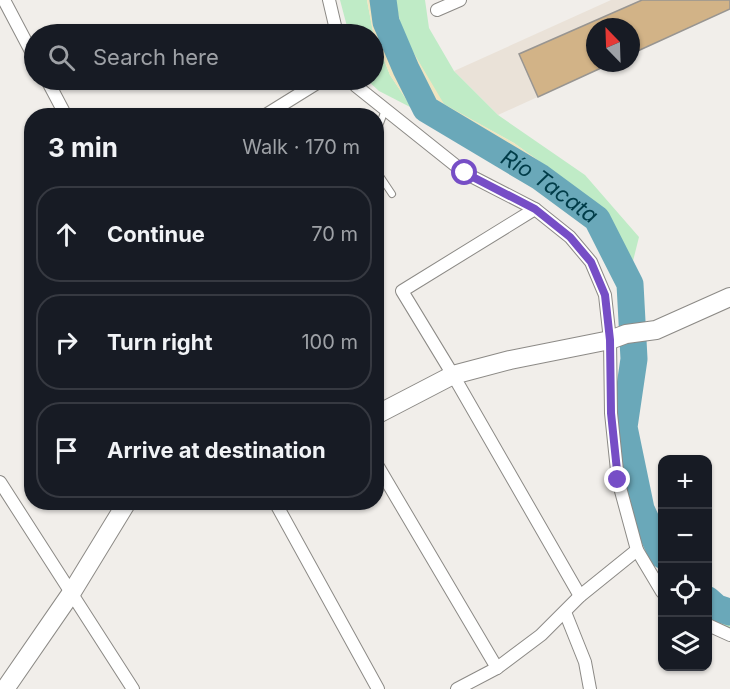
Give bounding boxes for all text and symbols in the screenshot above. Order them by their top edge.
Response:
north arrow [586,18,640,72]
search box [24,24,384,90]
icon: search [45,41,78,74]
text: Search here [93,44,219,70]
text: 3 min [48,132,118,163]
text: Walk · 170 m [242,135,360,159]
water label: Río Tacata [497,144,603,228]
route start [451,159,477,185]
icon: ahead [50,218,83,251]
text: Continue [107,221,205,247]
text: 70 m [311,222,358,246]
icon: right [50,326,83,359]
text: Turn right [107,329,213,355]
text: 100 m [301,330,358,354]
icon: arrive [50,434,83,467]
text: Arrive at destination [107,437,326,463]
map controls [658,455,712,671]
button: + [658,455,712,509]
route end [604,466,630,492]
button: − [658,509,712,563]
button: locate [658,563,712,617]
button: layers [658,617,712,671]

